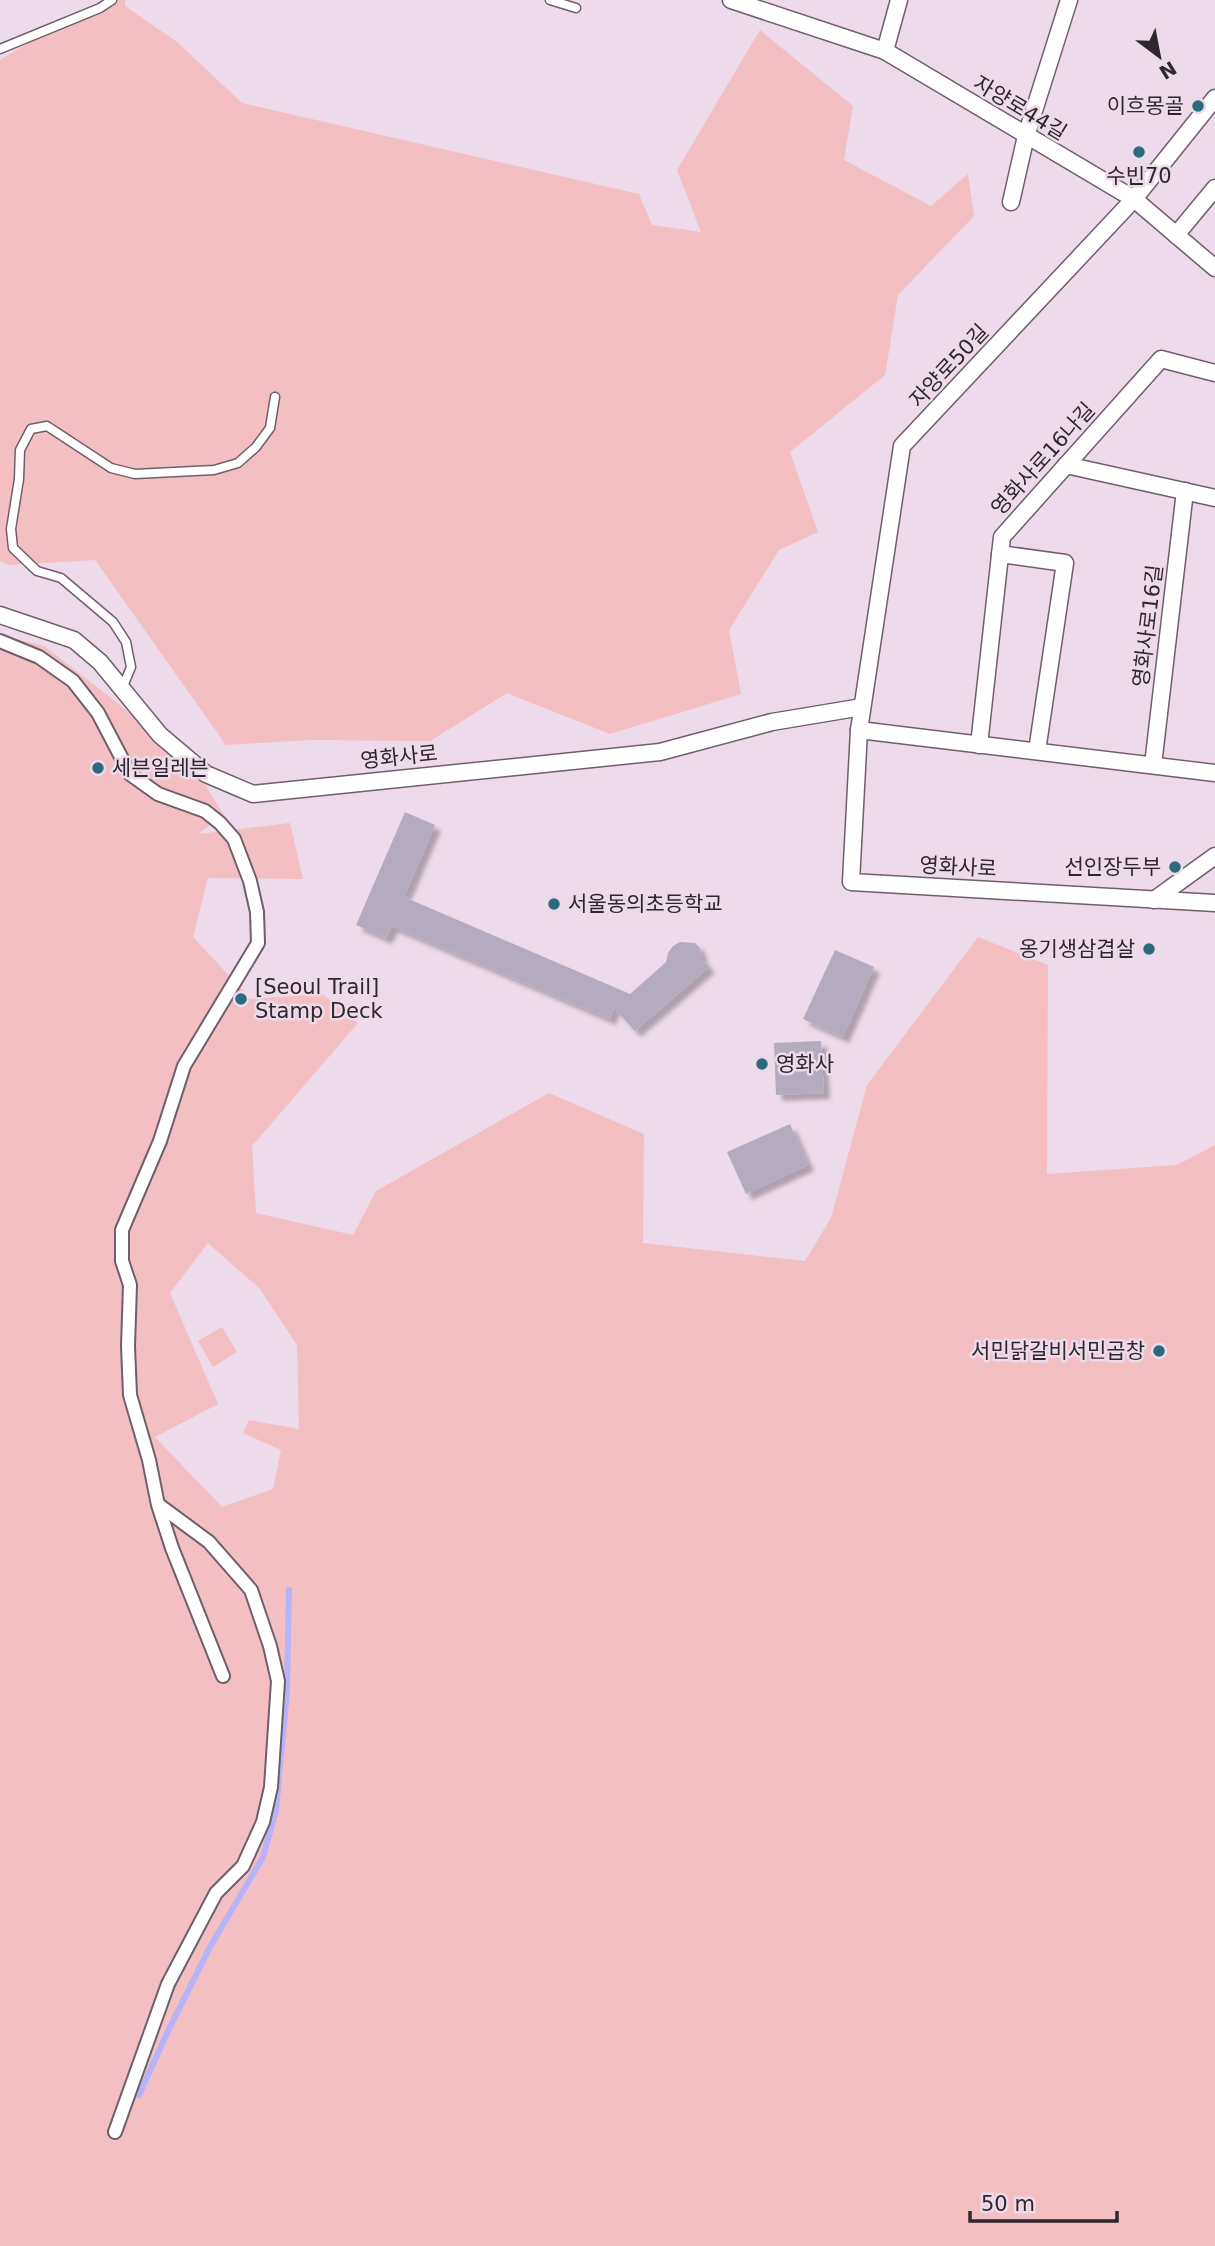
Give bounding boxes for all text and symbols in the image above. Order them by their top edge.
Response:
north arrow [1124,21,1194,91]
text: N [1155,57,1181,84]
street label: 자양로44길 [969,71,1071,145]
place label: 이흐몽골 [1107,94,1184,118]
marker: 이흐몽골 [1190,98,1206,114]
marker: 수빈70 [1131,144,1147,160]
place label: 수빈70 [1106,164,1172,188]
street label: 자양로50길 [905,320,993,412]
street label: 영화사로16나길 [986,398,1100,520]
street label: 영화사로16길 [1129,563,1167,689]
street label: 영화사로 [359,741,439,773]
place label: 세븐일레븐 [112,756,209,780]
marker: 세븐일레븐 [90,760,106,776]
street label: 영화사로 [919,853,997,881]
place label: 선인장두부 [1064,855,1161,879]
marker: 선인장두부 [1167,859,1183,875]
place label: 서울동의초등학교 [568,892,723,916]
marker: 서울동의초등학교 [546,896,562,912]
place label: 옹기생삼겹살 [1019,937,1135,961]
marker: 옹기생삼겹살 [1141,941,1157,957]
place label: [Seoul Trail] Stamp Deck [255,975,384,1023]
marker: [Seoul Trail] Stamp Deck [233,991,249,1007]
place label: 영화사 [776,1052,834,1076]
marker: 영화사 [754,1056,770,1072]
place label: 서민닭갈비서민곱창 [971,1339,1145,1363]
marker: 서민닭갈비서민곱창 [1151,1343,1167,1359]
scale bar [970,2180,1117,2224]
text: 50 m [981,2192,1035,2216]

